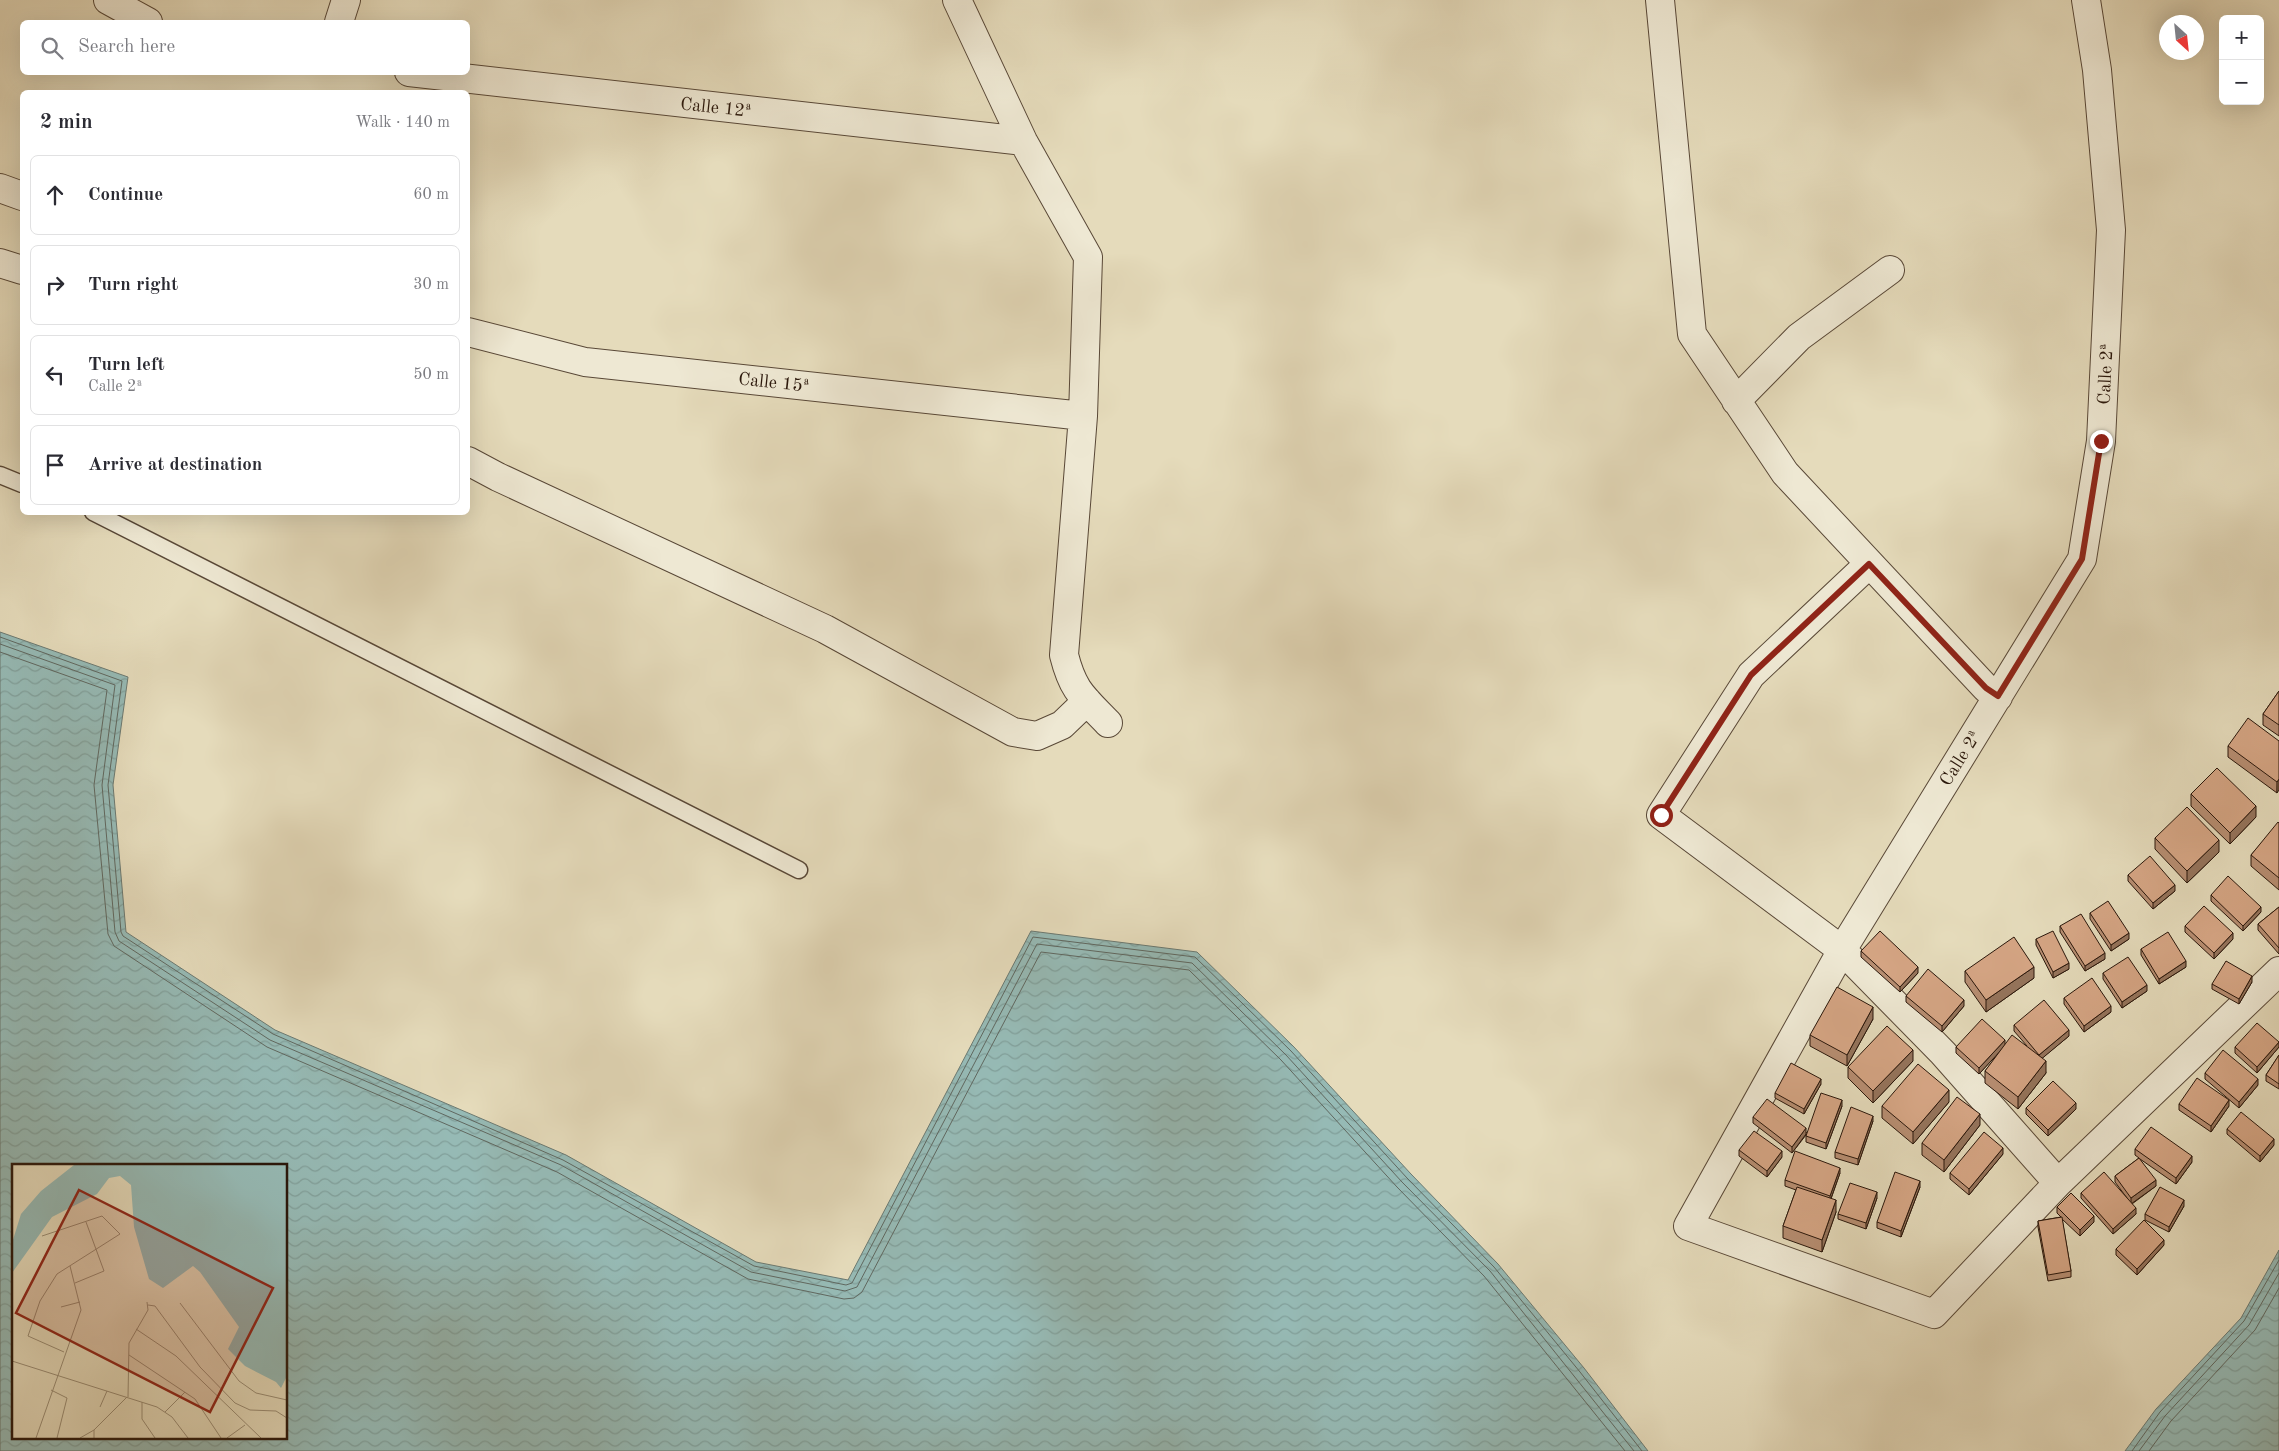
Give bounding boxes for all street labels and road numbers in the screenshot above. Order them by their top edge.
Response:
street label: Calle 12ª [679,95,752,121]
street label: Calle 2ª [2095,343,2117,405]
street label: Calle 15ª [737,370,810,396]
street label: Calle 2ª [1937,728,1985,789]

